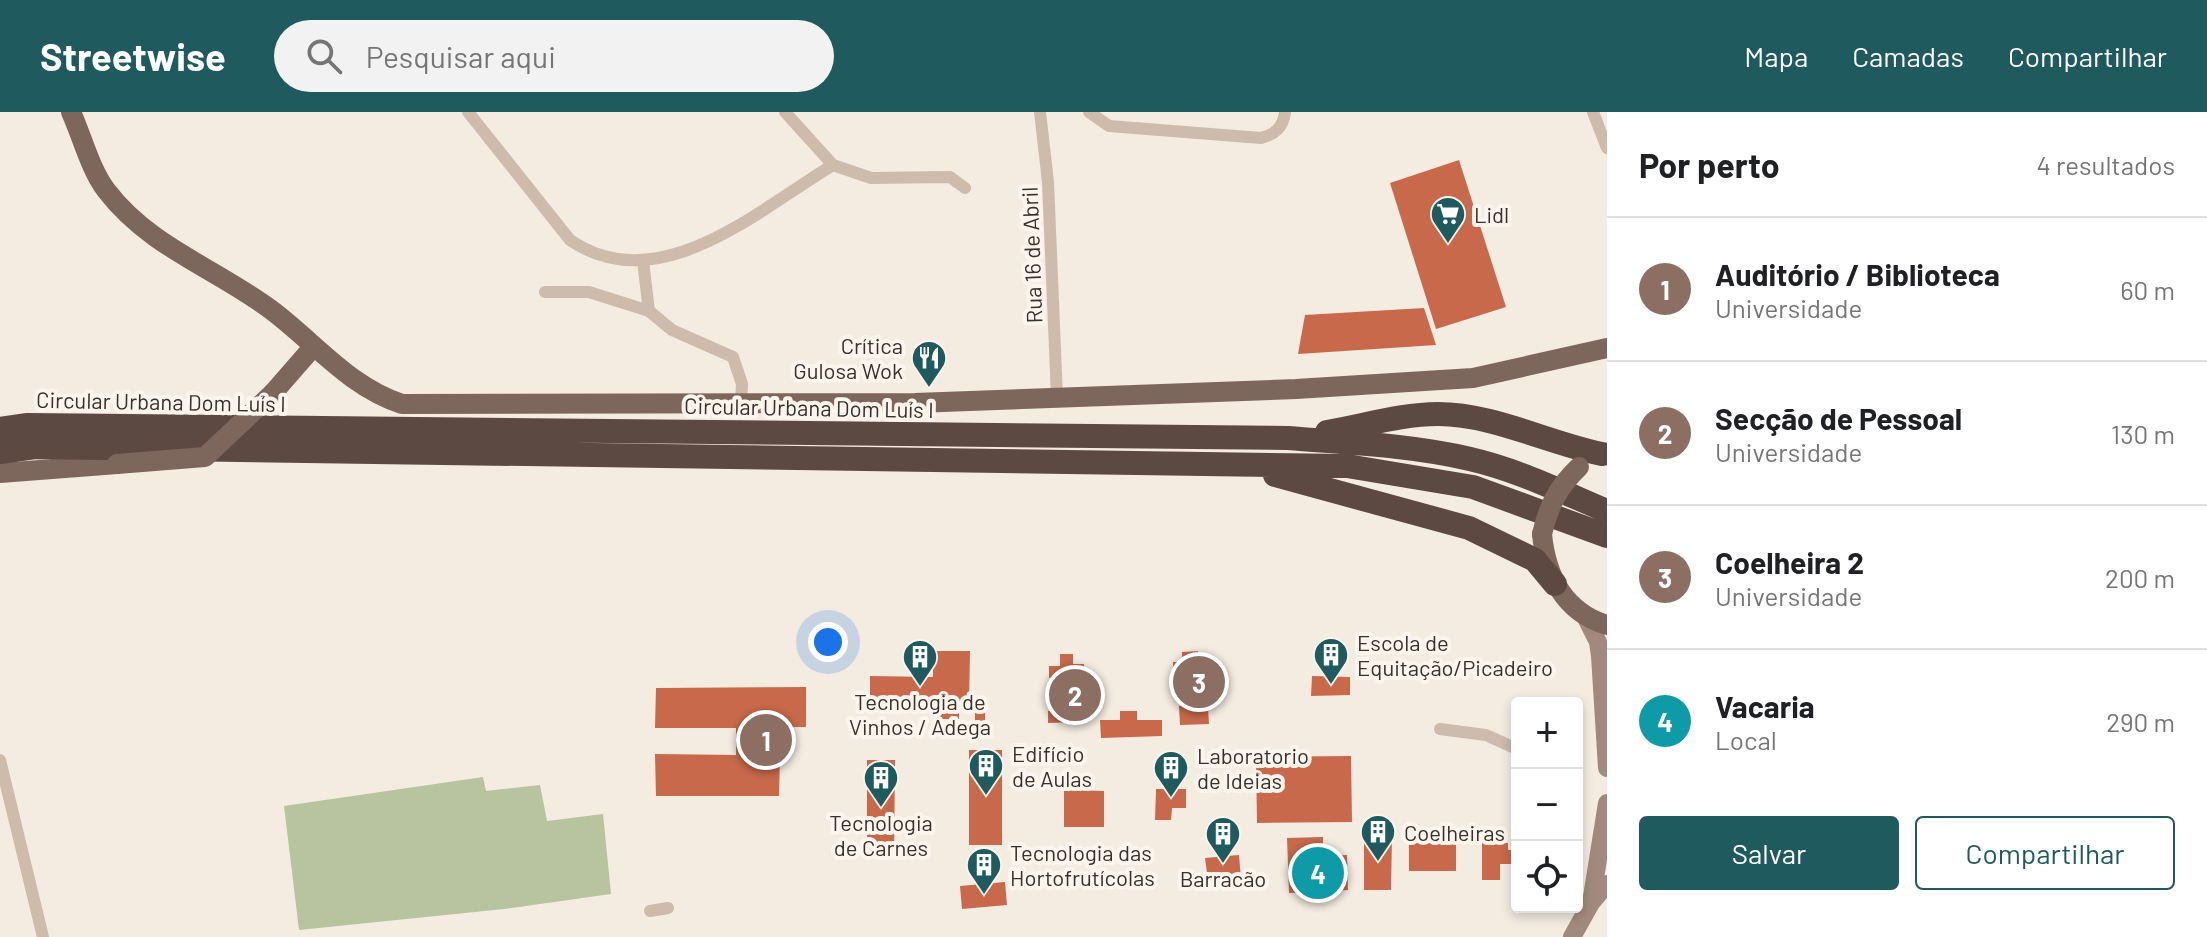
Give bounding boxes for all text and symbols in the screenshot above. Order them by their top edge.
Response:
search box [274,20,834,92]
text: Streetwise [40,33,226,79]
icon: search [302,34,346,78]
text: Pesquisar aqui [366,38,556,74]
text: Mapa [1744,39,1808,73]
text: Camadas [1852,39,1964,73]
text: Compartilhar [2008,39,2167,73]
text: Por perto [1639,144,1780,185]
text: 4 resultados [2036,149,2175,180]
street label: Rua 16 de Abril [1016,186,1046,324]
supermarket icon: Lidl [1429,195,1467,245]
place label: Lidl [1474,201,1509,227]
text: Auditório / Biblioteca [1715,256,2000,292]
text: 1 [1660,274,1670,305]
text: 60 m [2120,274,2175,305]
text: Universidade [1715,292,1862,323]
place label: Crítica Gulosa Wok [793,332,903,383]
restaurant icon: Crítica Gulosa Wok [910,339,948,389]
street label: Circular Urbana Dom Luís I [36,386,286,416]
street label: Circular Urbana Dom Luís I [684,392,934,422]
text: Secção de Pessoal [1715,400,1962,436]
text: 2 [1658,418,1672,449]
text: 130 m [2111,418,2175,449]
text: Universidade [1715,436,1862,467]
text: Coelheira 2 [1715,544,1864,580]
text: 3 [1658,562,1672,593]
text: 200 m [2105,562,2175,593]
text: Universidade [1715,580,1862,611]
your location [808,622,848,662]
place label: Escola de Equitação/Picadeiro [1357,629,1553,680]
building icon: Escola de Equitação/Picadeiro [1312,636,1350,686]
building icon: Tecnologia de Vinhos / Adega [901,638,939,688]
pin: 3 [1173,652,1225,712]
pin: 2 [1049,665,1101,725]
place label: Tecnologia de Vinhos / Adega [849,688,991,739]
text: Vacaria [1715,688,1815,724]
map controls [1511,697,1583,913]
button: + [1511,697,1583,769]
text: 4 [1657,706,1673,737]
text: 290 m [2106,706,2175,737]
pin: 1 [740,710,792,770]
text: Local [1715,724,1777,755]
place label: Edifício de Aulas [1012,740,1092,791]
place label: Laboratorio de Ideias [1197,742,1309,793]
building icon: Edifício de Aulas [967,747,1005,797]
building icon: Laboratorio de Ideias [1152,749,1190,799]
building icon: Tecnologia de Carnes [862,759,900,809]
button: − [1511,769,1583,841]
place label: Tecnologia de Carnes [829,809,933,860]
building icon: Coelheiras [1359,813,1397,863]
building icon: Barracão [1204,815,1242,865]
button: Salvar [1639,816,1899,890]
button: Compartilhar [1915,816,2175,890]
place label: Coelheiras [1404,819,1505,845]
place label: Tecnologia das Hortofrutícolas [1010,839,1155,890]
button: locate [1511,841,1583,913]
pin: 4 [1292,843,1344,903]
building icon: Tecnologia das Hortofrutícolas [965,846,1003,896]
place label: Barracão [1180,865,1266,891]

